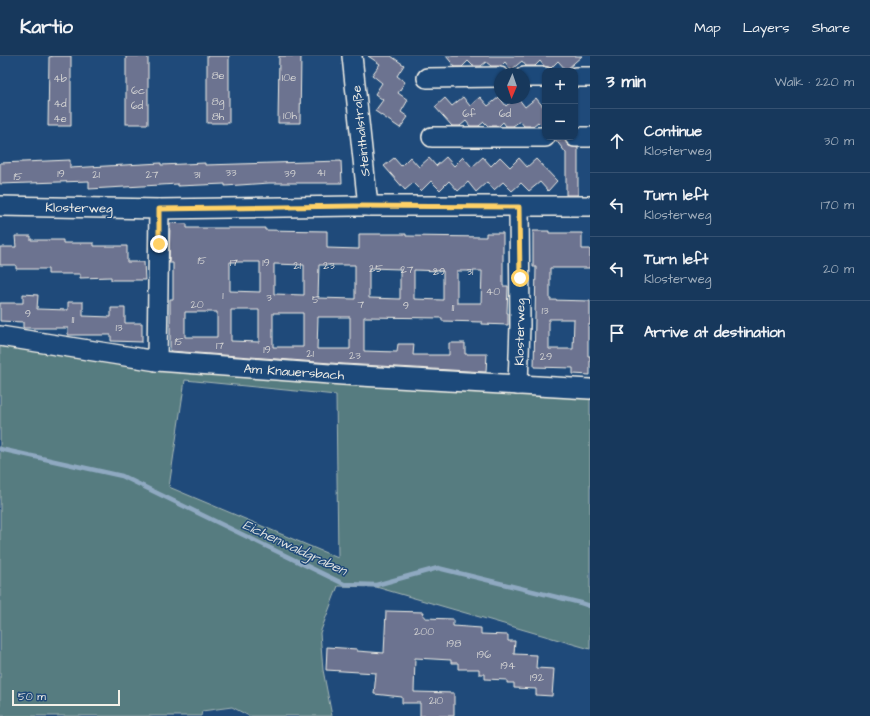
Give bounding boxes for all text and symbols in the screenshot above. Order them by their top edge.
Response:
text: Kartio [20,14,73,41]
text: Map [694,18,721,38]
text: Layers [743,18,790,38]
text: Share [812,18,850,38]
house number: 8e [211,68,225,83]
north arrow [494,68,530,104]
map controls [542,68,578,140]
button: + [542,68,578,104]
house number: 10e [282,70,296,85]
text: 3 min [606,70,646,94]
house number: 4b [53,71,67,86]
text: Walk · 220 m [774,73,854,91]
house number: 6c [131,83,145,98]
street label: Steinthalstraße [347,85,375,177]
house number: 8g [212,94,225,110]
house number: 4d [53,96,67,111]
house number: 6d [131,98,144,113]
button: − [542,104,578,140]
house number: 6f [462,106,476,121]
house number: 6d [499,106,512,121]
house number: 10h [283,108,297,123]
house number: 8h [212,109,225,124]
house number: 4e [53,111,67,126]
text: Continue [644,121,702,142]
icon: ahead [606,130,628,152]
text: 30 m [824,132,854,150]
text: Klosterweg [644,142,711,160]
house number: 33 [225,165,237,180]
house number: 41 [317,165,326,180]
house number: 19 [57,166,65,181]
house number: 39 [284,166,296,181]
house number: 21 [92,167,100,182]
house number: 27 [145,167,159,182]
house number: 31 [193,167,201,182]
house number: 15 [13,169,23,184]
text: Turn left [644,185,708,206]
icon: left [606,194,628,216]
text: 170 m [821,196,854,214]
street label: Klosterweg [45,198,113,219]
text: Klosterweg [644,206,711,224]
route end [150,235,168,253]
text: Turn left [644,249,708,270]
house number: 15 [197,253,207,268]
house number: 17 [230,255,238,270]
house number: 19 [262,255,270,270]
house number: 21 [293,258,301,273]
house number: 23 [323,258,335,273]
icon: left [606,258,628,280]
text: 20 m [823,260,854,278]
house number: 25 [369,261,383,276]
house number: 27 [400,262,414,277]
house number: 29 [433,264,445,279]
house number: 31 [466,264,474,279]
route start [511,269,529,287]
text: Klosterweg [644,270,711,288]
house number: 40 [486,284,500,299]
house number: 1 [222,288,224,303]
house number: 3 [266,290,272,305]
house number: 5 [312,292,320,307]
house number: 20 [190,297,204,312]
house number: 7 [358,297,365,312]
house number: 9 [403,298,409,313]
street label: Klosterweg [510,298,531,366]
house number: 11 [452,300,455,315]
house number: 13 [541,303,549,318]
house number: 9 [25,306,31,321]
house number: 11 [72,312,75,327]
house number: 13 [115,320,123,335]
icon: arrive [606,322,628,344]
text: Arrive at destination [644,322,785,343]
house number: 15 [174,334,184,349]
house number: 17 [216,338,224,353]
house number: 19 [263,342,271,357]
house number: 21 [306,346,314,361]
house number: 23 [349,348,361,363]
house number: 29 [540,349,552,364]
street label: Am Knauersbach [243,360,345,385]
water label: Eichenwaldgraben [239,515,351,581]
house number: 200 [414,624,434,639]
house number: 198 [447,636,461,651]
house number: 196 [477,647,491,662]
house number: 194 [500,658,516,673]
house number: 192 [530,670,545,685]
scale bar [12,688,120,707]
text: 50 m [18,689,46,704]
house number: 210 [429,693,443,708]

